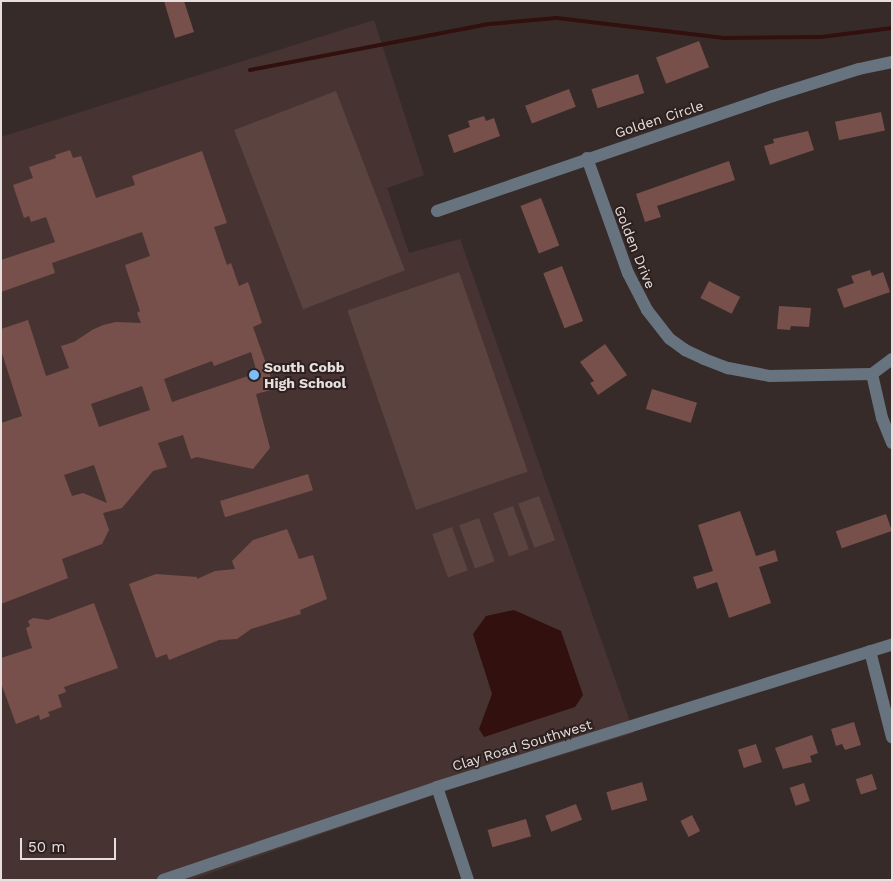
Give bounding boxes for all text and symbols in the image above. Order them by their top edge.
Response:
street label: Golden Circle [613,97,705,141]
street label: Golden Drive [611,203,659,291]
place label: South Cobb High School [264,359,346,392]
marker: South Cobb High School [248,369,260,381]
street label: Clay Road Southwest [450,716,594,774]
scale bar [22,828,119,860]
text: 50 m [28,838,65,856]

